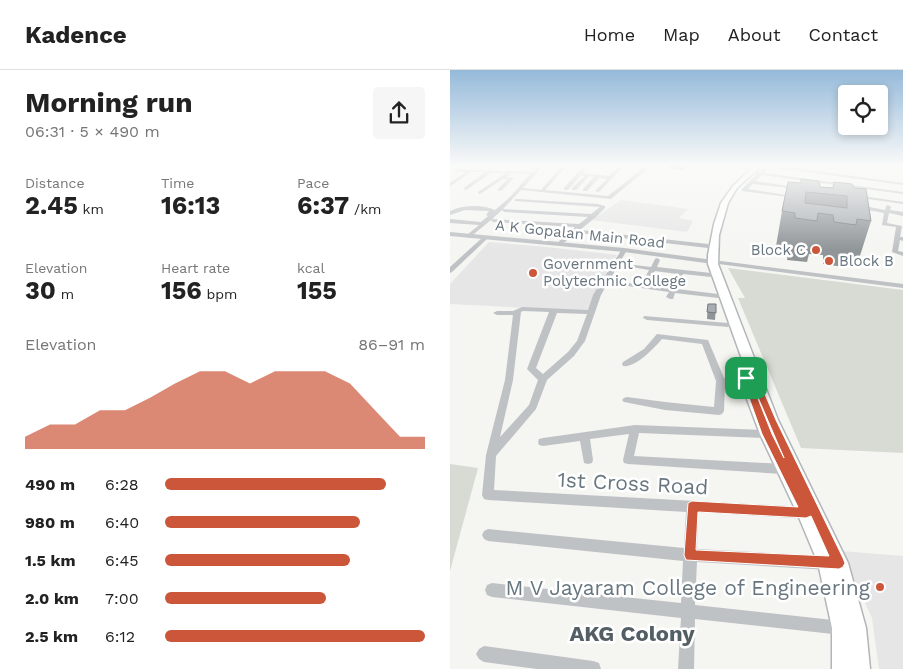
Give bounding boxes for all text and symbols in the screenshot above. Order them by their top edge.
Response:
text: Kadence [25,21,127,49]
text: Home [584,24,635,45]
text: Map [663,24,700,45]
text: About [728,24,780,45]
text: Contact [808,24,878,45]
map controls [838,85,888,135]
button: locate [838,85,888,135]
text: Morning run [25,86,193,119]
button: share [373,87,425,139]
text: 06:31 · 5 × 490 m [25,122,160,141]
text: Distance [25,175,85,191]
text: Time [161,175,194,191]
text: Pace [297,175,329,191]
text: 2.45 [25,191,78,220]
text: 16:13 [161,191,220,220]
text: 6:37 [297,191,349,220]
text: km [78,201,104,217]
text: /km [349,201,381,217]
street label: A K Gopalan Main Road [494,216,666,252]
place label: Block C [751,241,806,259]
marker: Block C [810,244,822,256]
place label: Block B [839,252,894,270]
place label: Government Polytechnic College [543,255,686,290]
marker: Block B [823,255,835,267]
text: Elevation [25,260,88,276]
text: Heart rate [161,260,230,276]
text: kcal [297,260,325,276]
marker: Government Polytechnic College [527,267,539,279]
text: 30 [25,276,56,305]
text: 156 [161,276,202,305]
text: 155 [297,276,337,305]
text: m [56,286,74,302]
text: bpm [202,286,237,302]
text: Elevation [25,335,96,354]
text: 86–91 m [358,335,425,354]
pin [725,357,767,399]
icon: arrive [732,364,760,392]
street label: 1st Cross Road [557,467,709,499]
text: 490 m [25,475,75,494]
text: 6:28 [105,475,139,494]
text: 980 m [25,513,75,532]
text: 6:40 [105,513,139,532]
text: 1.5 km [25,551,75,570]
text: 6:45 [105,551,139,570]
place label: M V Jayaram College of Engineering [505,575,871,600]
marker: M V Jayaram College of Engineering [874,581,886,593]
text: 2.0 km [25,589,79,608]
text: 7:00 [105,589,139,608]
district label: AKG Colony [569,621,695,646]
text: 2.5 km [25,627,78,646]
text: 6:12 [105,627,135,646]

